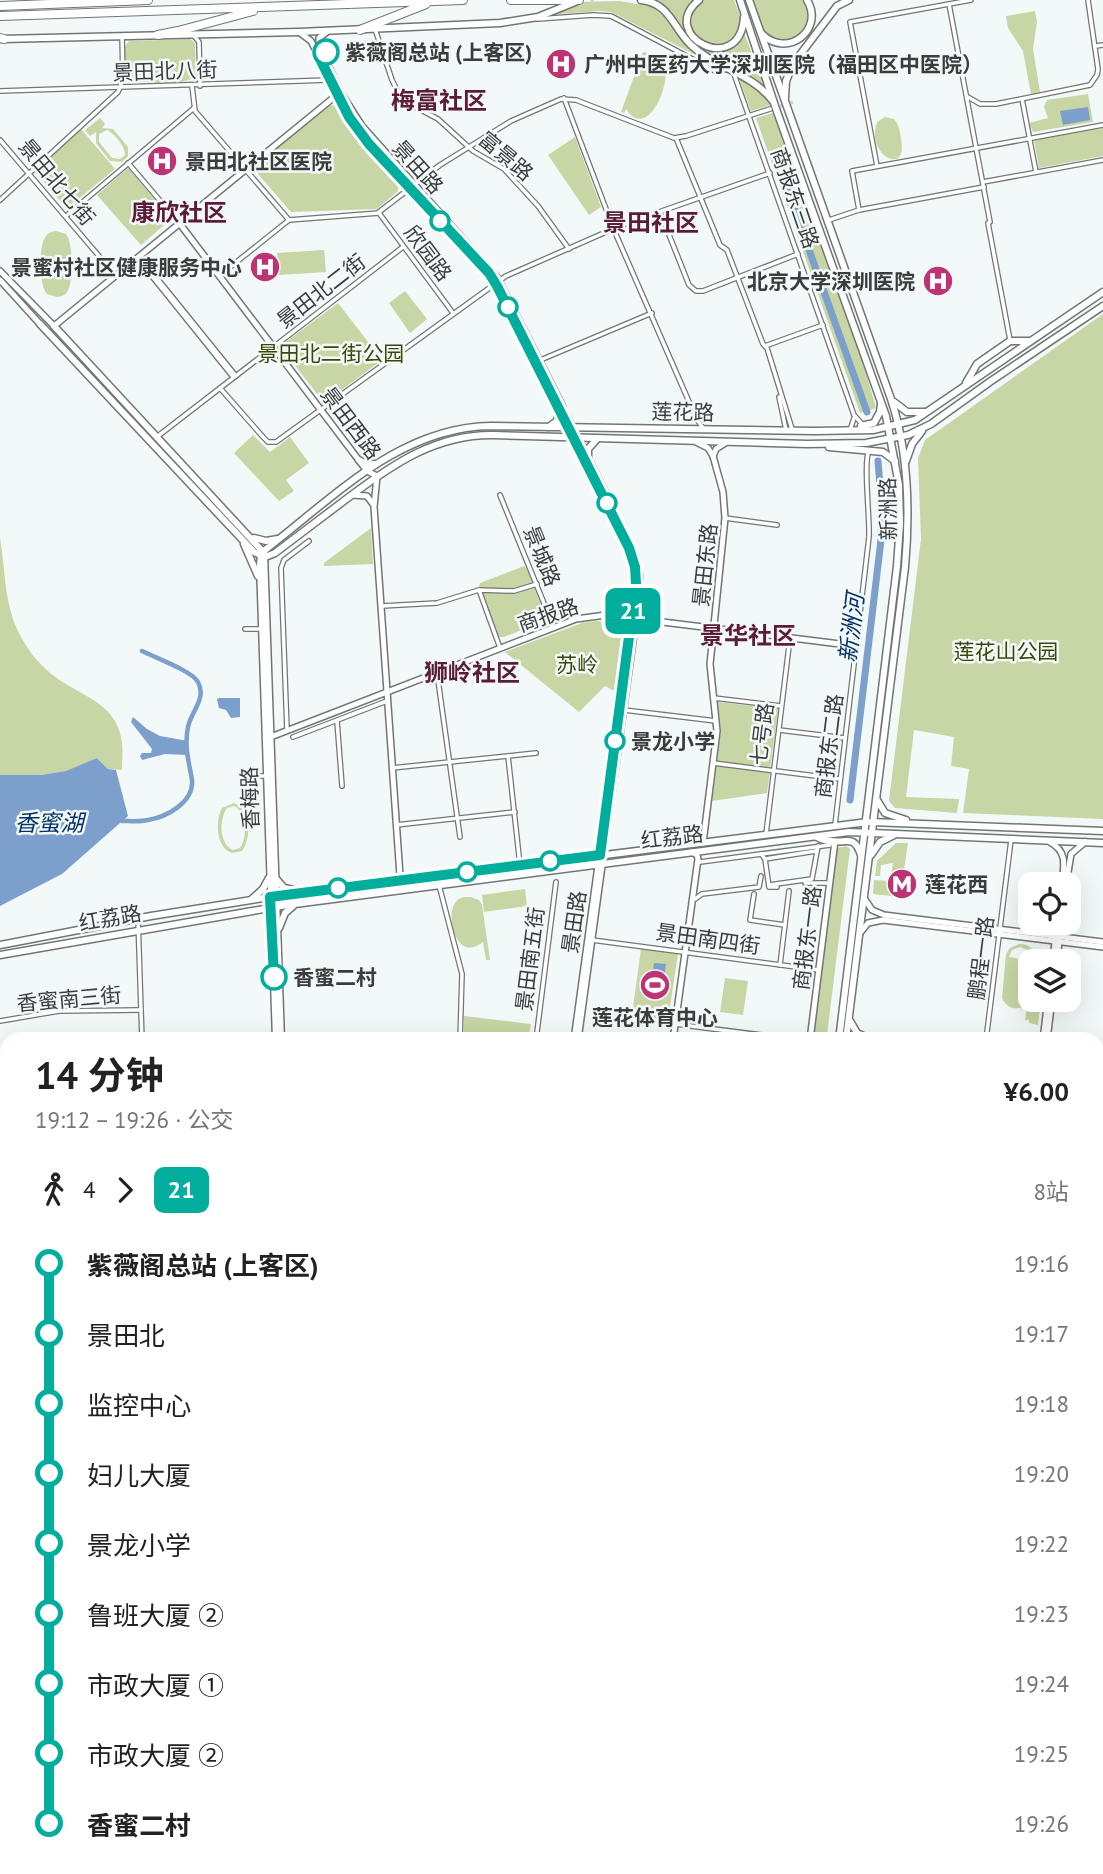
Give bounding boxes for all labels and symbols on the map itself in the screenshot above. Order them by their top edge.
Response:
marker: 紫薇阁总站 (上客区) [313,39,339,65]
place label: 紫薇阁总站 (上客区) [345,39,532,66]
hospital icon: 广州中医药大学深圳医院（福田区中医院） [544,47,578,81]
place label: 广州中医药大学深圳医院（福田区中医院） [584,51,983,78]
street label: 景田北八街 [112,56,218,86]
district label: 梅富社区 [391,85,487,116]
street label: 富景路 [473,125,539,187]
street label: 景田北七街 [13,133,101,231]
street label: 景田路 [387,135,449,199]
hospital icon: 景田北社区医院 [145,144,179,178]
street label: 商报东三路 [765,144,825,252]
place label: 景田北社区医院 [185,148,332,175]
district label: 康欣社区 [131,197,227,228]
district label: 景田社区 [603,207,699,238]
unlabelled marker [430,211,450,231]
street label: 欣园路 [398,220,458,286]
street label: 景田北二街 [271,248,371,334]
hospital icon: 景蜜村社区健康服务中心 [248,250,282,284]
place label: 景蜜村社区健康服务中心 [11,254,242,281]
hospital icon: 北京大学深圳医院 [921,264,955,298]
place label: 北京大学深圳医院 [747,268,915,295]
unlabelled marker [498,297,518,317]
park label: 景田北二街公园 [258,340,405,367]
street label: 景田西路 [315,381,387,465]
street label: 莲花路 [651,398,715,426]
street label: 新洲路 [874,477,902,541]
unlabelled marker [597,493,617,513]
street label: 景城路 [518,522,566,590]
street label: 景田东路 [687,522,723,608]
line badge: 21 [602,588,664,634]
water label: 新洲河 [832,588,870,664]
street label: 商报路 [514,592,582,638]
district label: 景华社区 [700,620,796,651]
park label: 莲花山公园 [954,638,1059,665]
park label: 苏岭 [556,651,598,678]
district label: 狮岭社区 [424,657,520,688]
street label: 商报东二路 [809,692,849,800]
street label: 七号路 [745,701,779,767]
place label: 景龙小学 [631,728,715,755]
marker: 景龙小学 [605,731,625,751]
street label: 香梅路 [235,766,265,830]
water label: 香蜜湖 [15,808,87,837]
street label: 红荔路 [639,820,705,854]
unlabelled marker [540,851,560,871]
unlabelled marker [457,862,477,882]
metro station icon: 莲花西 [885,867,919,901]
place label: 莲花西 [925,871,988,898]
unlabelled marker [328,878,348,898]
street label: 商报东一路 [787,884,827,992]
street label: 景田路 [556,889,592,955]
street label: 红荔路 [77,899,143,937]
street label: 景田南五街 [510,905,550,1013]
street label: 鹏程一路 [962,915,1000,1001]
street label: 景田南四街 [654,918,762,960]
marker: 香蜜二村 [261,964,287,990]
place label: 香蜜二村 [293,964,377,991]
sports icon: 莲花体育中心 [638,968,672,1002]
street label: 香蜜南三街 [16,981,122,1017]
place label: 莲花体育中心 [592,1004,718,1031]

